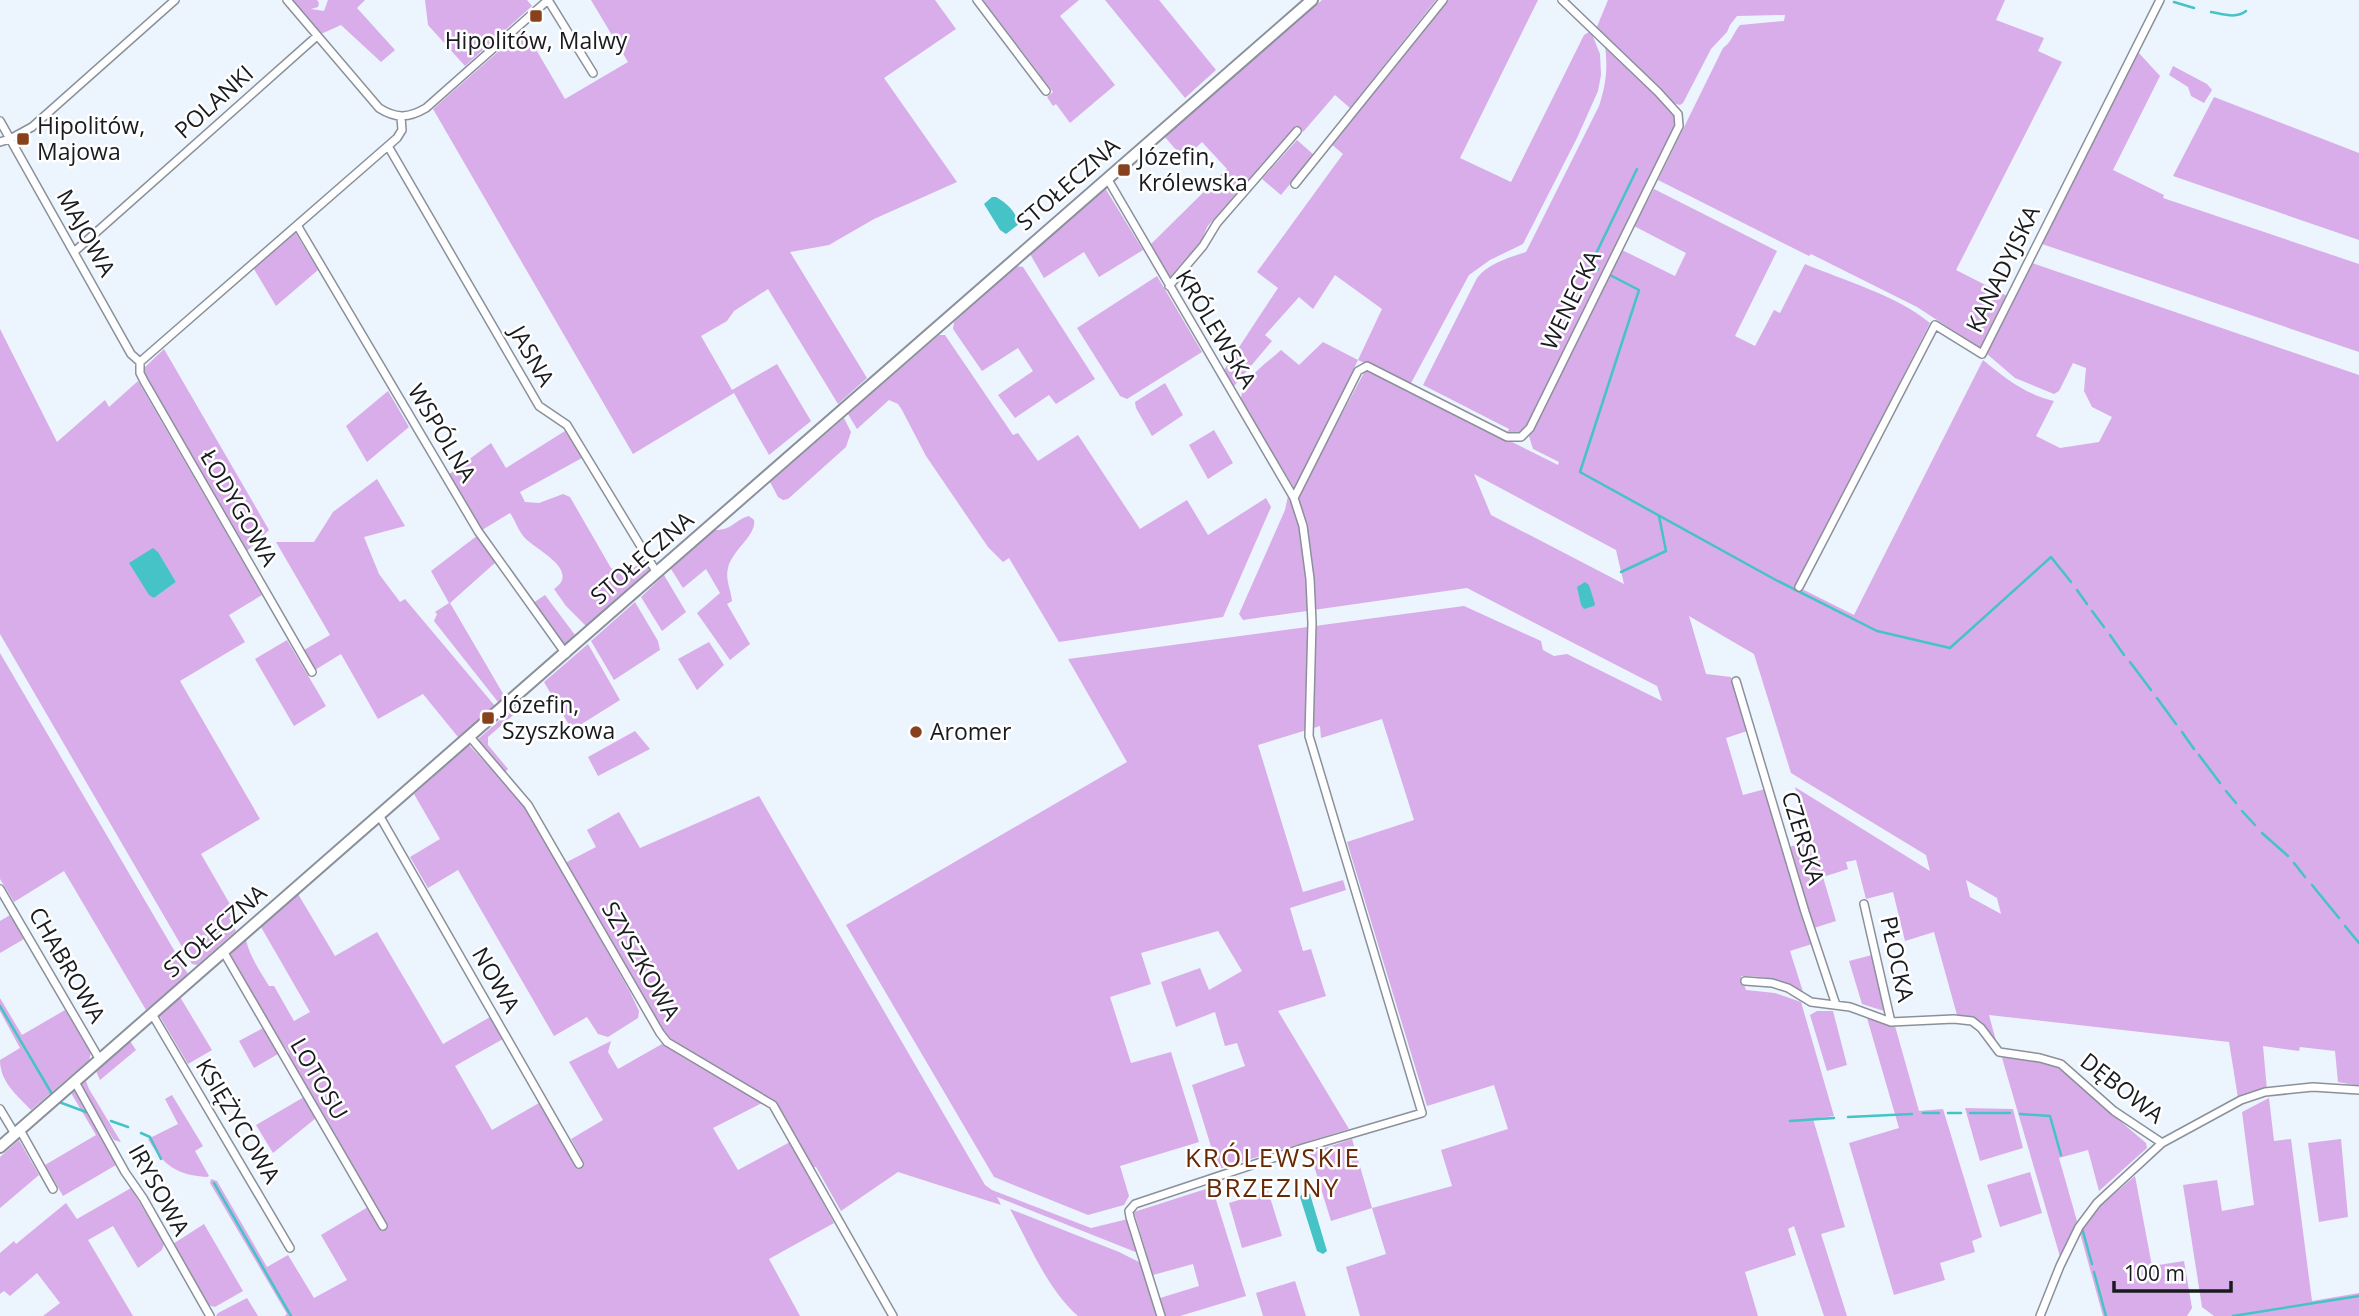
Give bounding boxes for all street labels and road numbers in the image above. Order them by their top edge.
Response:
street label: POLANKI [167,57,260,145]
street label: STOŁECZNA [1009,129,1126,237]
street label: MAJOWA [50,183,124,282]
street label: KANADYJSKA [1958,199,2047,337]
street label: WENECKA [1532,244,1608,355]
street label: KRÓLEWSKA [1169,263,1265,394]
street label: JASNA [502,318,563,392]
street label: WSPÓLNA [401,377,485,488]
street label: ŁODYGOWA [194,443,286,572]
street label: STOŁECZNA [583,503,700,611]
street label: CZERSKA [1775,787,1833,889]
street label: STOŁECZNA [156,876,273,984]
street label: SZYSZKOWA [595,895,689,1026]
street label: CHABROWA [22,901,114,1029]
street label: PŁOCKA [1873,913,1923,1005]
street label: NOWA [465,941,529,1019]
street label: LOTOSU [284,1032,356,1125]
street label: DĘBOWA [2074,1044,2171,1130]
street label: KSIĘŻYCOWA [189,1052,289,1189]
street label: IRYSOWA [122,1138,198,1241]

